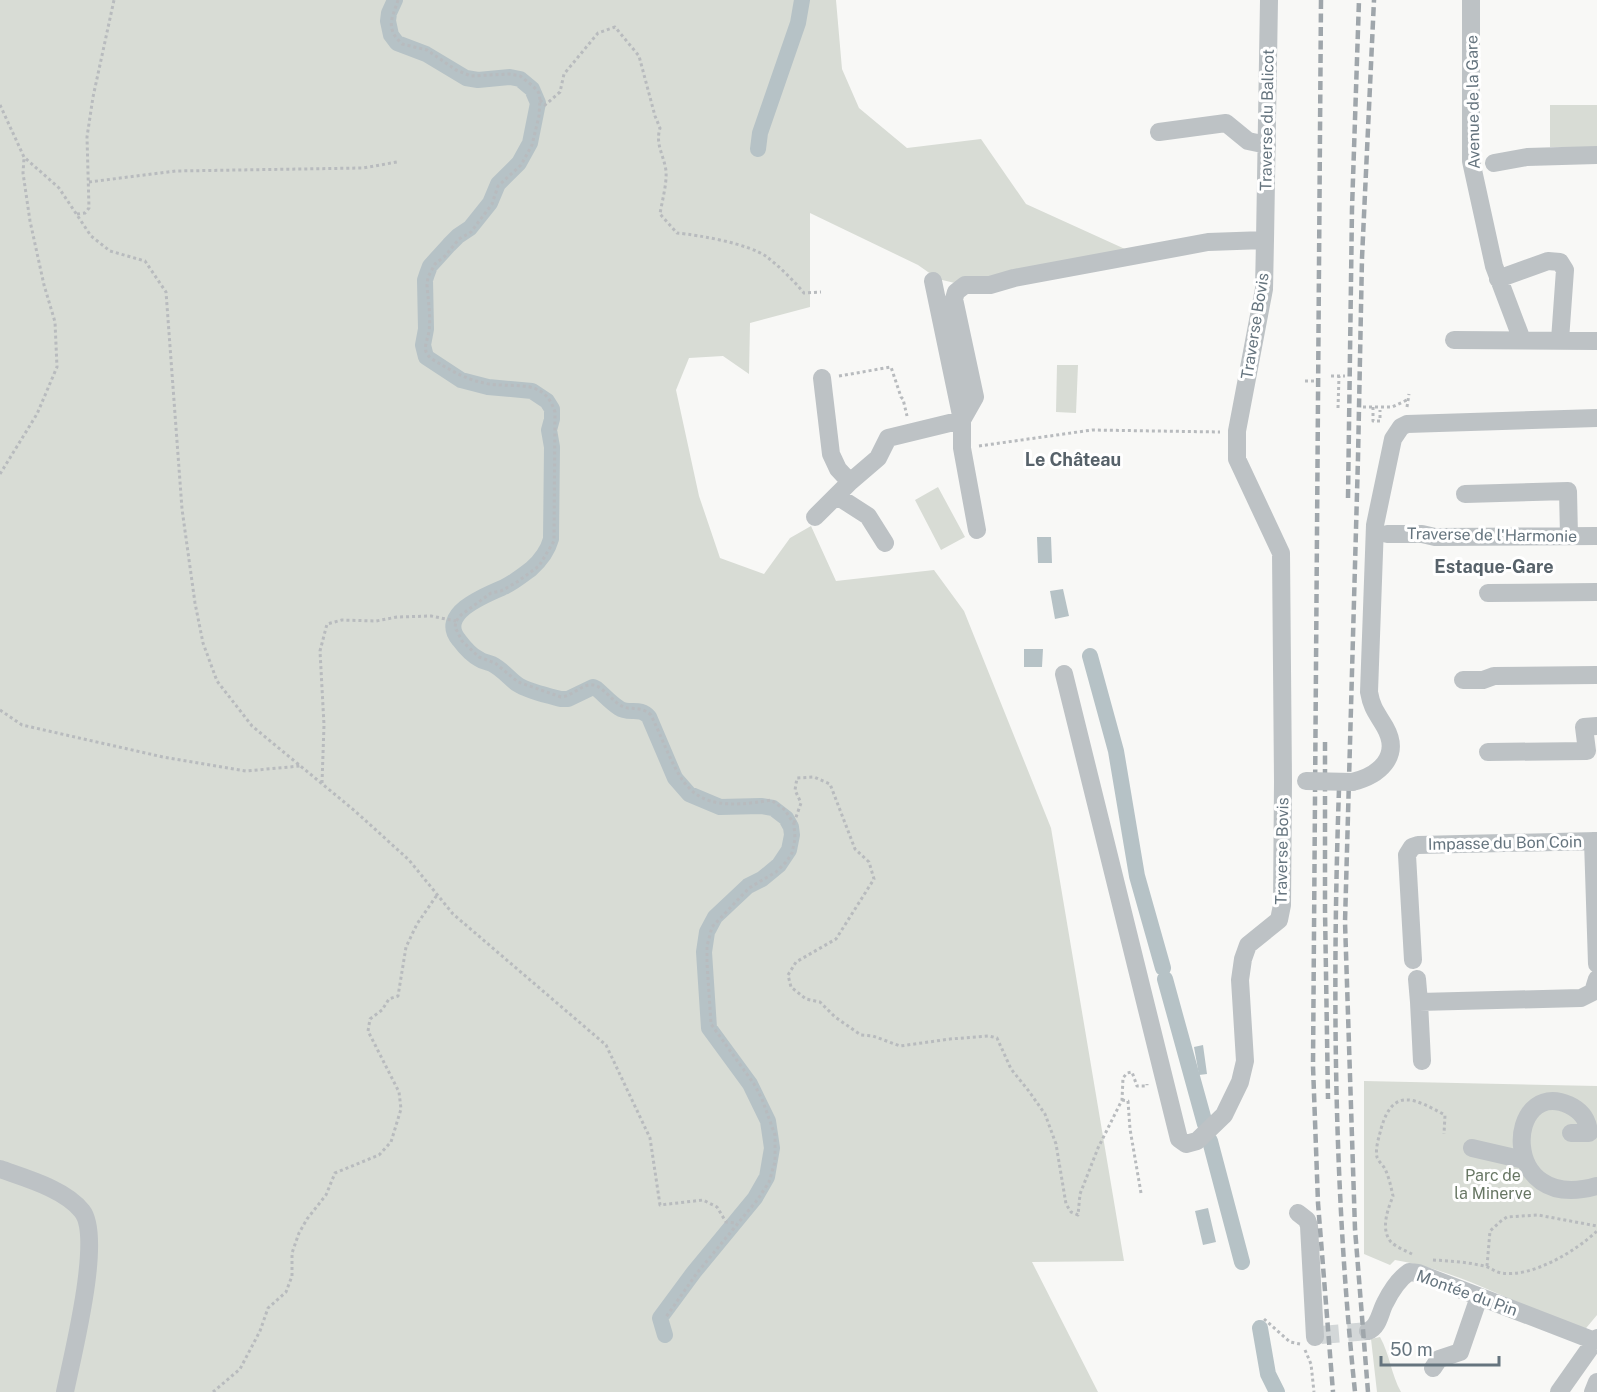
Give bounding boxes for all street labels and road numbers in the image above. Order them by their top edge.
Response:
street label: Avenue de la Gare [1462,35,1484,169]
street label: Traverse du Balicot [1256,49,1278,191]
street label: Traverse Bovis [1237,271,1273,381]
street label: Traverse de l'Harmonie [1407,524,1577,546]
street label: Traverse Bovis [1272,797,1292,905]
street label: Impasse du Bon Coin [1428,832,1582,854]
street label: Montée du Pin [1414,1266,1520,1320]

